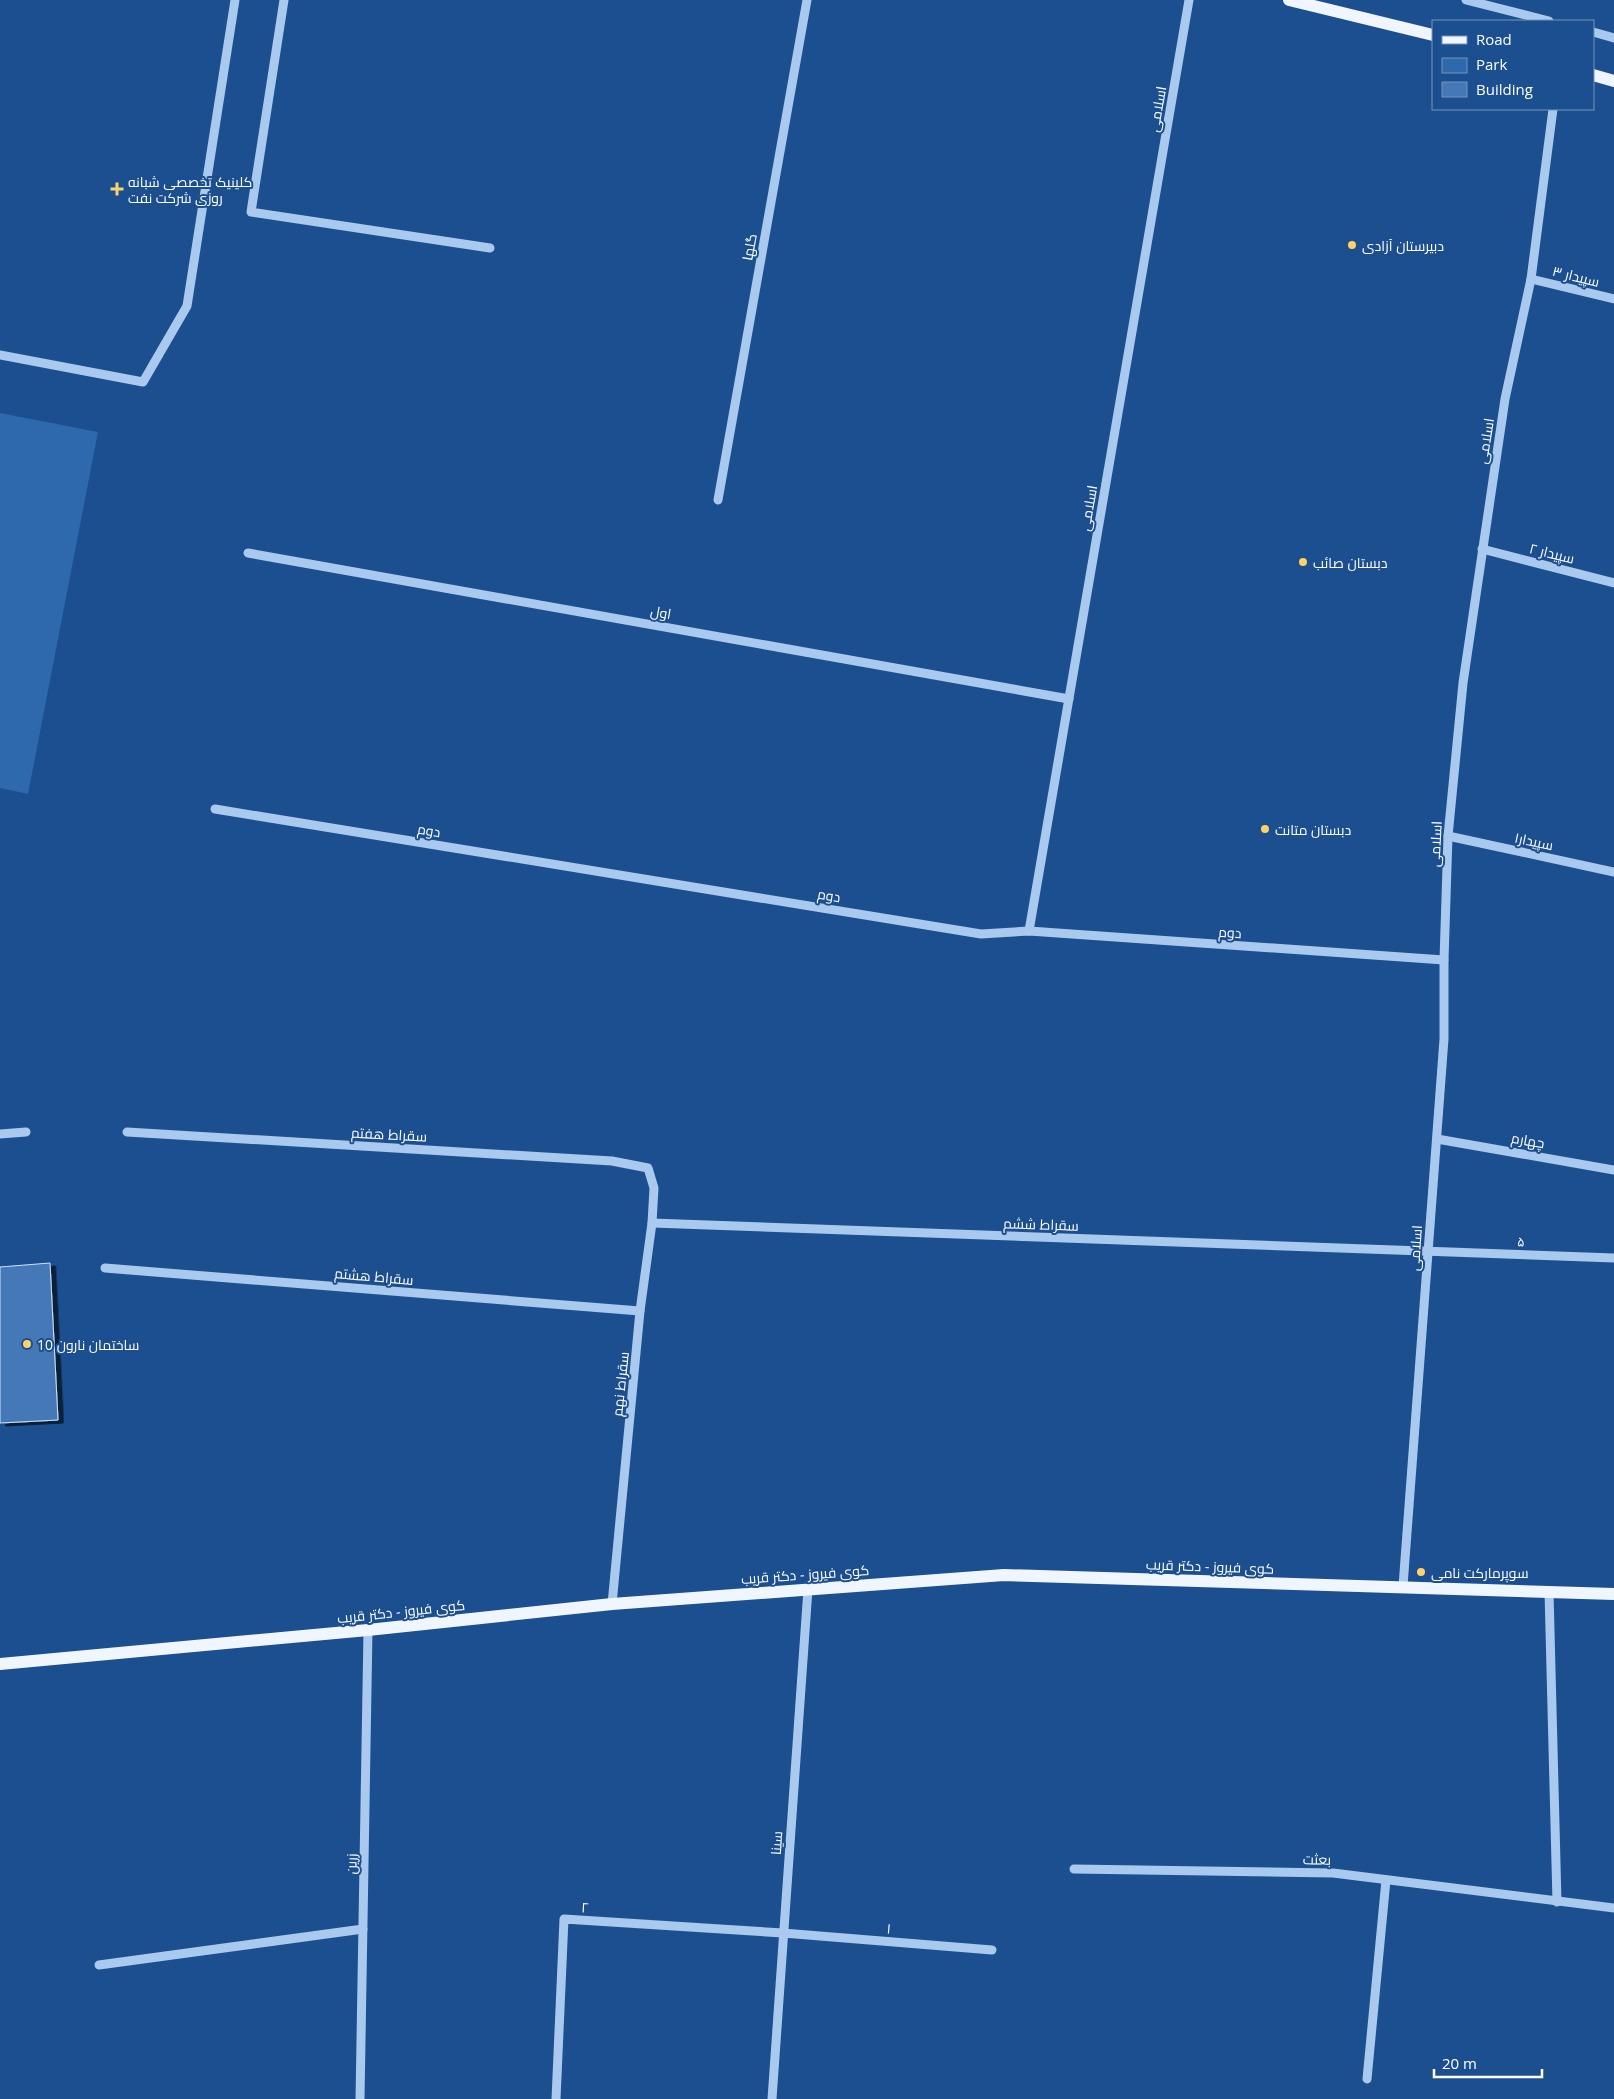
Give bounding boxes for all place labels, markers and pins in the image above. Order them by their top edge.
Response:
place label: کلینیک تخصصی شبانه روزی شرکت نفت [128,172,252,207]
marker: کلینیک تخصصی شبانه روزی شرکت نفت [110,182,124,196]
place label: دبیرستان آزادی [1362,236,1444,255]
marker: دبیرستان آزادی [1346,239,1358,251]
place label: دبستان صائب [1313,553,1388,572]
marker: دبستان صائب [1297,556,1309,568]
place label: دبستان متانت [1275,820,1351,839]
marker: دبستان متانت [1259,823,1271,835]
place label: ساختمان نارون 10 [37,1335,139,1354]
marker: ساختمان نارون 10 [21,1338,33,1350]
place label: سوپرمارکت نامی [1431,1563,1528,1583]
marker: سوپرمارکت نامی [1415,1566,1427,1578]

